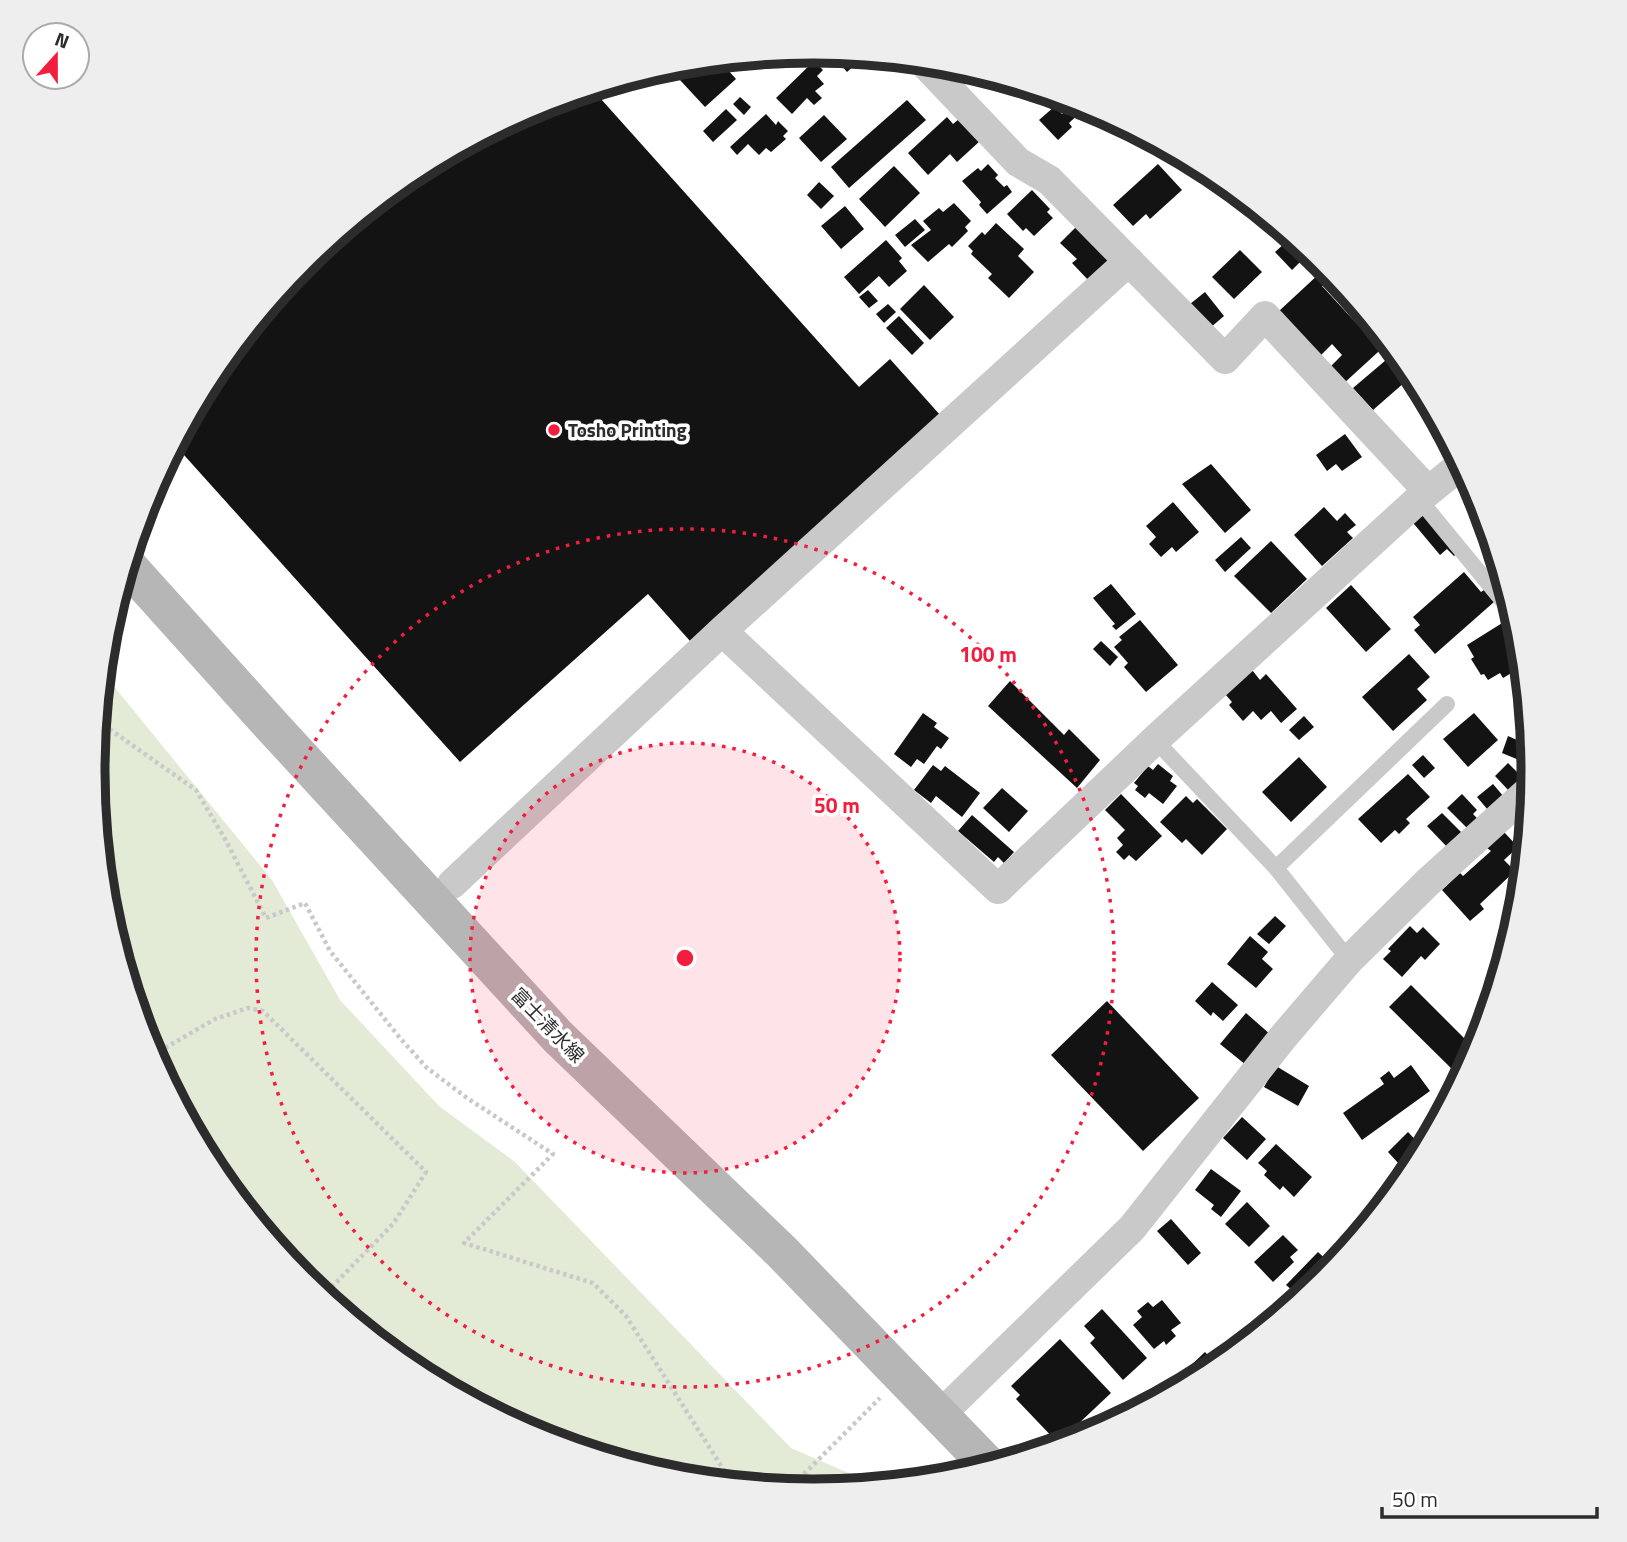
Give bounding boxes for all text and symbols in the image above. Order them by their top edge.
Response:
north arrow [21,21,91,91]
text: N [51,24,74,56]
place label: Tosho Printing [568,415,687,444]
marker: Tosho Printing [546,422,562,438]
text: 100 m [959,638,1017,670]
text: 50 m [814,789,860,821]
centre of rings [673,946,697,970]
street label: 富士清水線 [505,980,592,1069]
scale bar [1382,1476,1597,1520]
text: 50 m [1392,1483,1438,1515]

